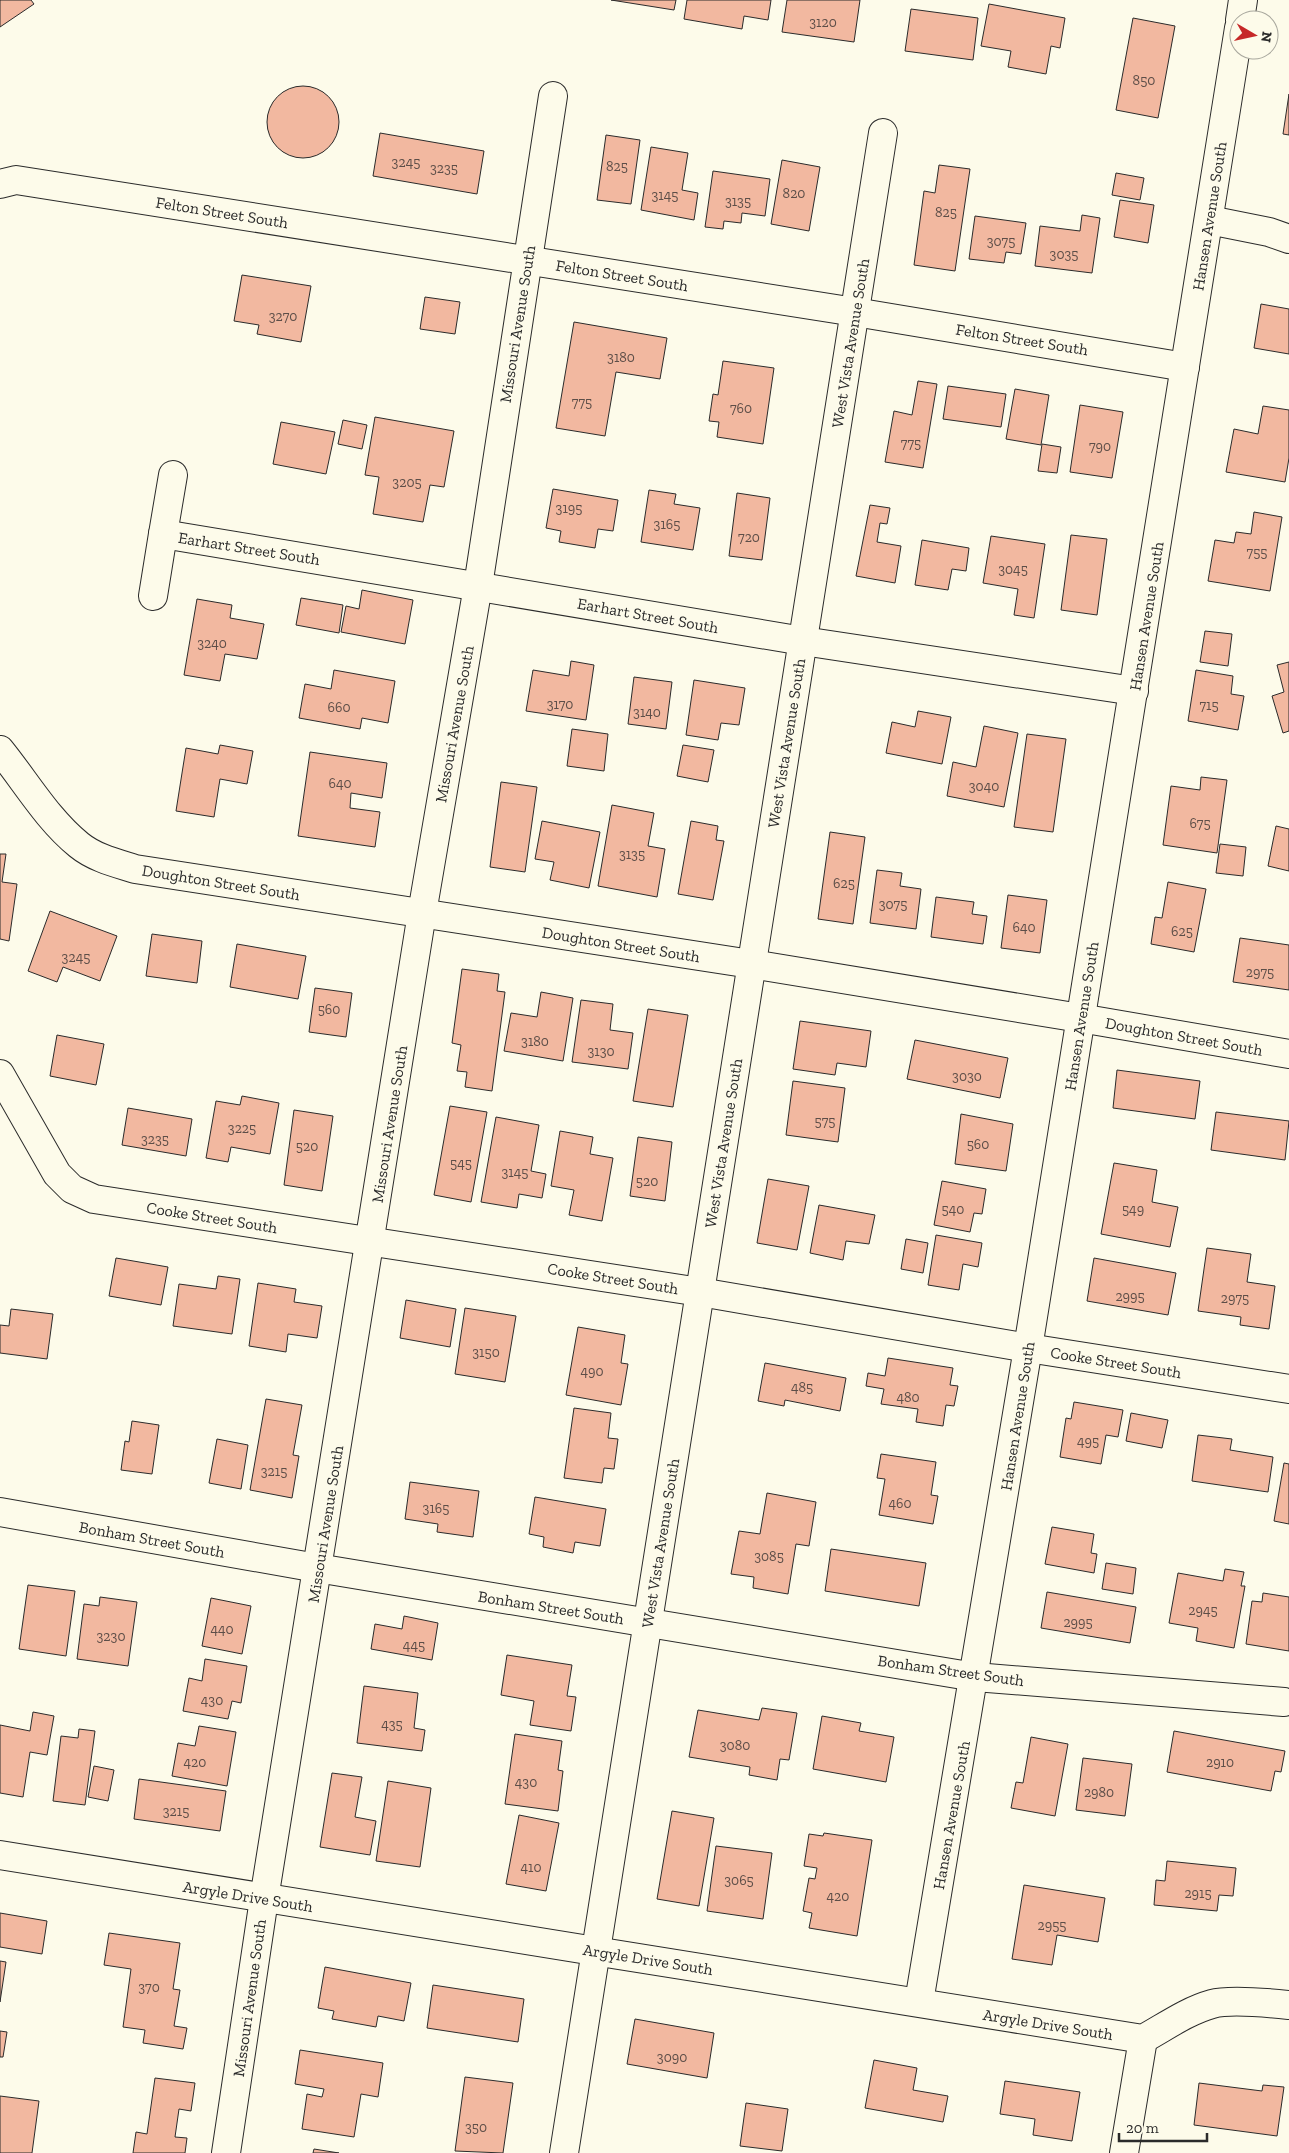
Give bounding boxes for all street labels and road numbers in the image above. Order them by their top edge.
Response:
street label: Hansen Avenue South [1188,140,1231,292]
street label: Felton Street South [154,193,289,232]
street label: Missouri Avenue South [496,244,539,404]
street label: Felton Street South [554,256,689,295]
street label: West Vista Avenue South [828,257,873,429]
street label: Felton Street South [954,320,1089,359]
street label: Earhart Street South [177,528,321,569]
street label: Hansen Avenue South [1125,540,1168,692]
street label: Earhart Street South [576,594,720,637]
street label: Missouri Avenue South [431,644,478,804]
street label: West Vista Avenue South [764,657,809,829]
street label: Doughton Street South [141,861,301,904]
street label: Doughton Street South [541,923,701,966]
street label: Hansen Avenue South [1060,940,1103,1092]
street label: Doughton Street South [1104,1013,1264,1060]
street label: Missouri Avenue South [368,1044,411,1204]
street label: West Vista Avenue South [701,1057,746,1229]
street label: Cooke Street South [145,1198,279,1237]
street label: Cooke Street South [546,1259,680,1298]
street label: Hansen Avenue South [996,1340,1039,1492]
street label: Cooke Street South [1049,1343,1183,1382]
street label: Missouri Avenue South [304,1444,347,1604]
street label: West Vista Avenue South [638,1457,683,1629]
street label: Bonham Street South [78,1517,226,1562]
street label: Bonham Street South [477,1587,625,1628]
street label: Bonham Street South [877,1651,1025,1690]
street label: Hansen Avenue South [929,1739,974,1891]
street label: Argyle Drive South [182,1877,314,1916]
street label: Missouri Avenue South [229,1918,270,2078]
street label: Argyle Drive South [582,1940,714,1979]
street label: Argyle Drive South [982,2005,1114,2044]

